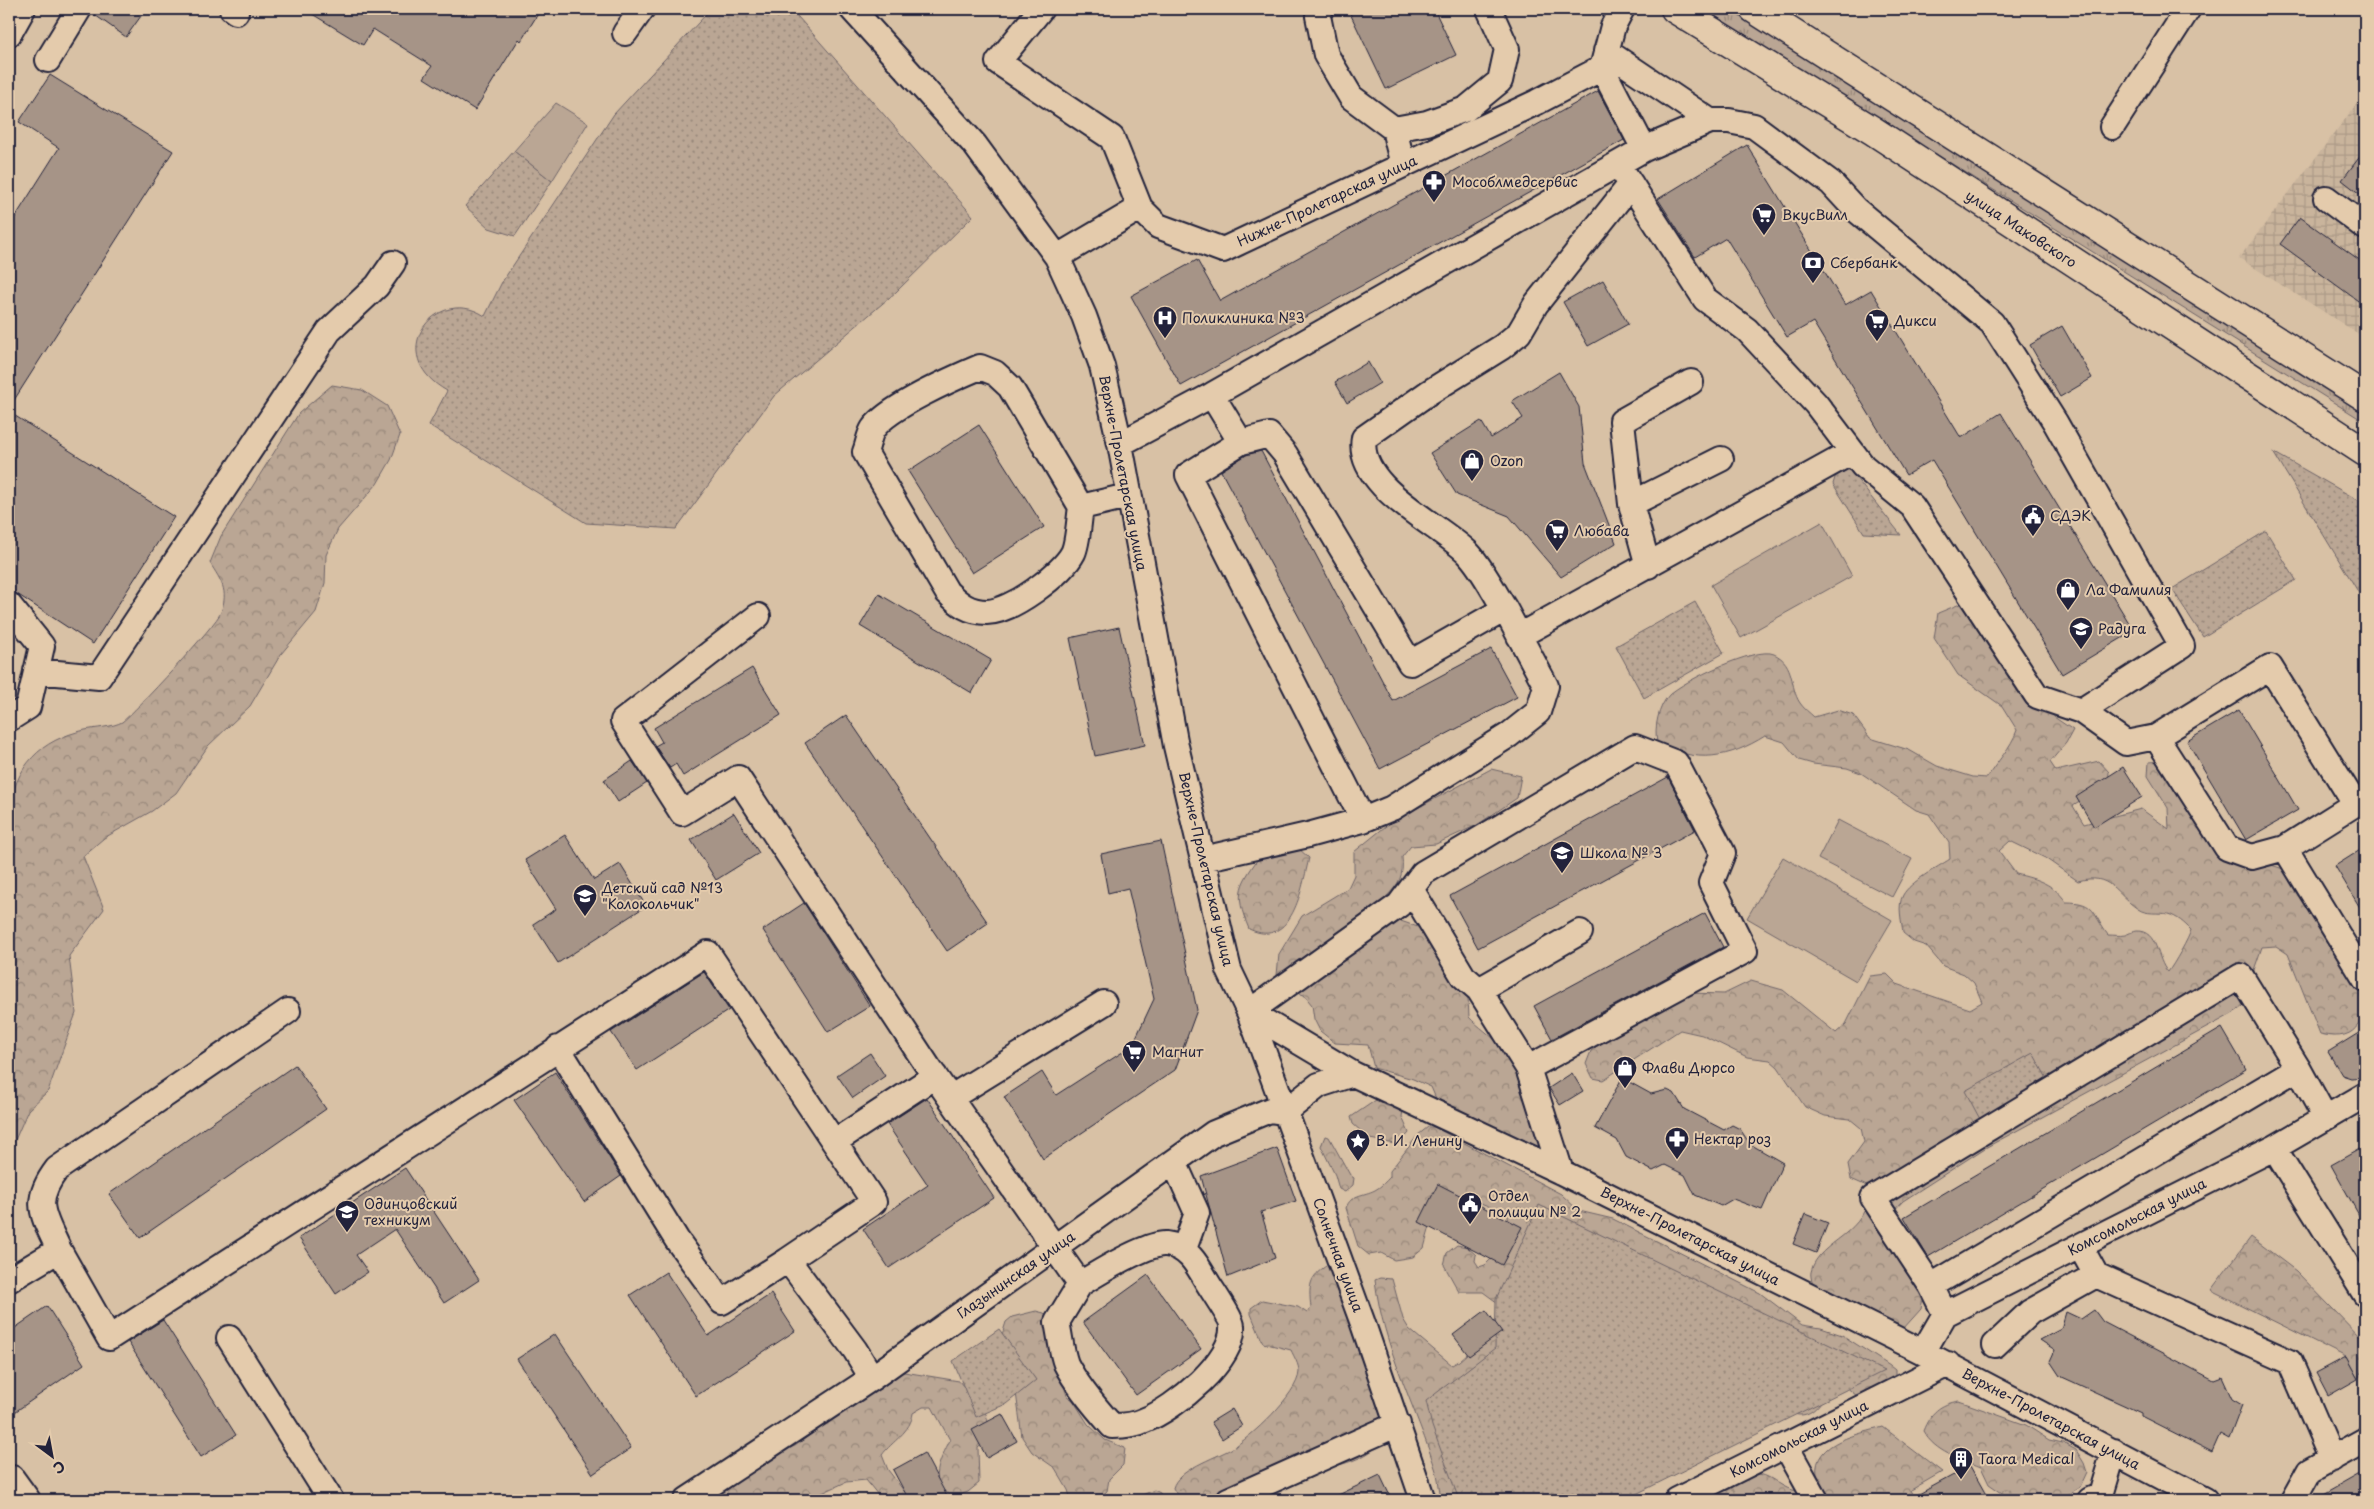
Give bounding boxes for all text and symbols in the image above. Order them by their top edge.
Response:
street label: Нижне-Пролетарская улица [1233,149,1421,252]
pharmacy icon: Мособлмедсервис [1421,169,1447,203]
place label: Мособлмедсервис [1452,171,1578,192]
street label: улица Маковского [1961,185,2081,273]
supermarket icon: ВкусВилл [1751,202,1777,236]
place label: ВкусВилл [1782,204,1848,225]
bank icon: Сбербанк [1800,250,1826,284]
place label: Сбербанк [1830,252,1898,273]
hospital icon: Поликлиника №3 [1152,305,1178,339]
place label: Поликлиника №3 [1182,307,1305,328]
supermarket icon: Дикси [1864,308,1890,342]
place label: Дикси [1893,310,1937,331]
street label: Верхне-Пролетарская улица [1094,373,1153,573]
shop icon: Ozon [1459,448,1485,482]
place label: Ozon [1490,450,1523,471]
public building icon: СДЭК [2020,503,2046,537]
place label: СДЭК [2050,505,2091,526]
supermarket icon: Любава [1544,518,1570,552]
place label: Любава [1574,520,1630,541]
shop icon: Ла Фамилия [2055,577,2081,611]
place label: Ла Фамилия [2086,579,2172,600]
school or university icon: Радуга [2068,616,2094,650]
place label: Радуга [2098,618,2146,639]
street label: Верхне-Пролетарская улица [1174,770,1239,968]
school or university icon: Школа № 3 [1549,840,1575,874]
place label: Школа № 3 [1580,842,1662,863]
place label: Детский сад №13 "Колокольчик" [601,877,723,914]
school or university icon: Детский сад №13 "Колокольчик" [572,883,598,917]
supermarket icon: Магнит [1121,1039,1147,1073]
place label: Магнит [1152,1041,1204,1062]
shop icon: Флави Дюрсо [1612,1055,1638,1089]
place label: Флави Дюрсо [1642,1057,1735,1078]
pharmacy icon: Нектар роз [1664,1126,1690,1160]
place icon: В. И. Ленину [1345,1128,1371,1162]
place label: Нектар роз [1694,1128,1771,1149]
place label: В. И. Ленину [1376,1130,1462,1151]
street label: Комсомольская улица [2064,1172,2210,1261]
street label: Верхне-Пролетарская улица [1597,1181,1784,1290]
place label: Отдел полиции № 2 [1488,1185,1581,1222]
public building icon: Отдел полиции № 2 [1457,1191,1483,1225]
place label: Одинцовский техникум [364,1193,458,1230]
street label: Солнечная улица [1308,1195,1369,1315]
school or university icon: Одинцовский техникум [334,1199,360,1233]
street label: Глазынинская улица [952,1226,1079,1323]
street label: Верхне-Пролетарская улица [1958,1363,2144,1475]
street label: Комсомольская улица [1726,1394,1872,1483]
north arrow [28,1432,78,1482]
building icon: Taora Medical [1948,1446,1974,1480]
place label: Taora Medical [1978,1448,2074,1469]
text: С [49,1456,69,1479]

